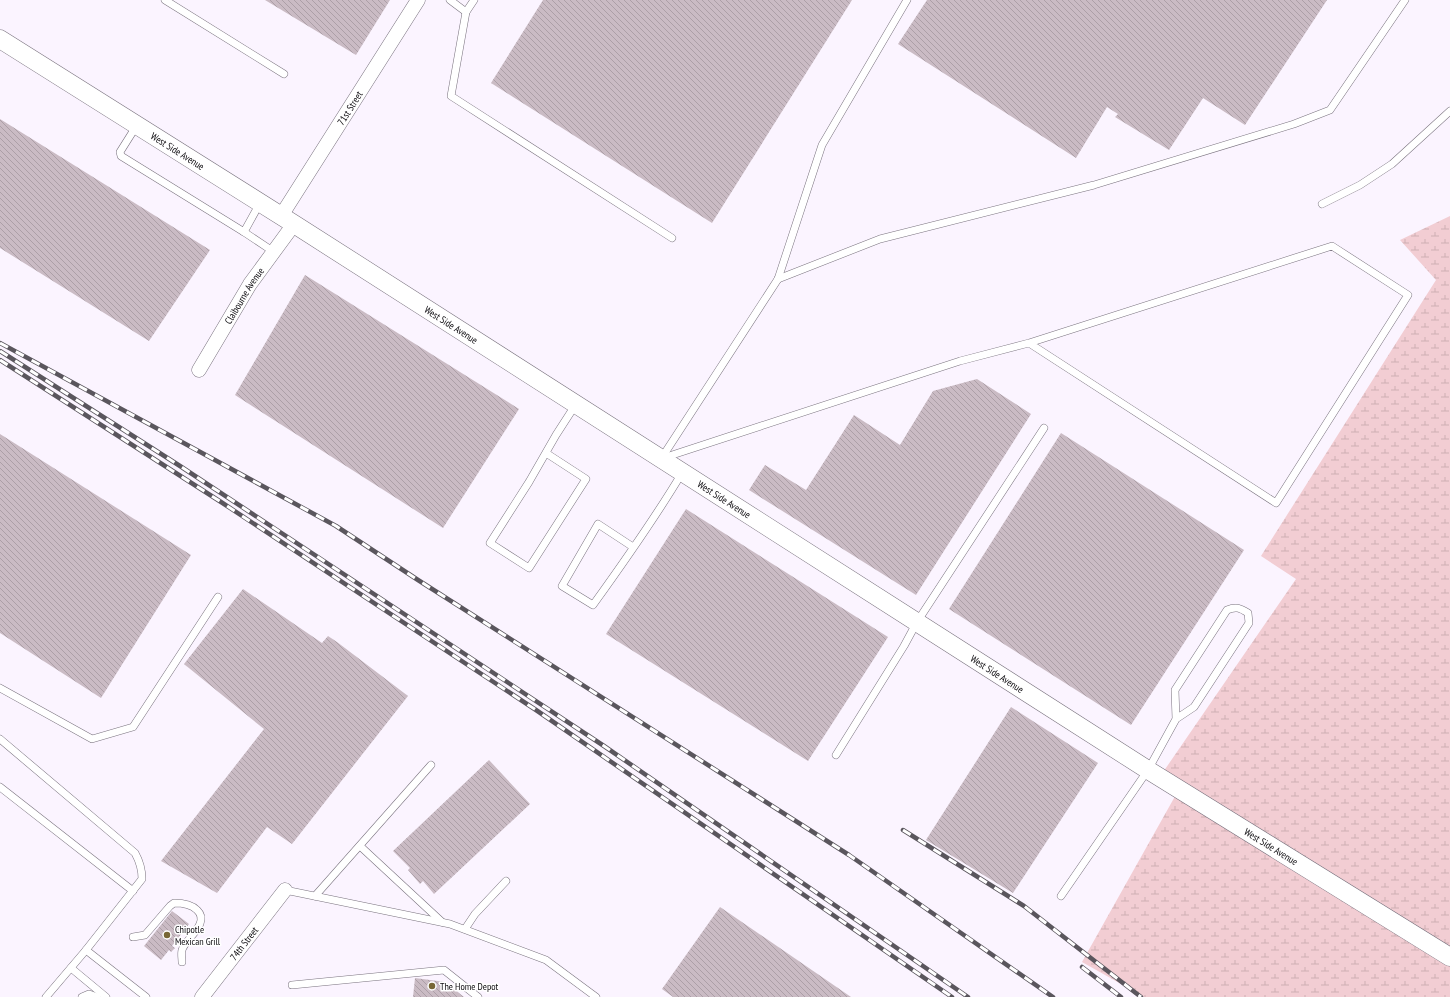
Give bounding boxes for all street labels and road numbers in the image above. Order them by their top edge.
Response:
street label: 71st Street [334,88,365,127]
street label: West Side Avenue [149,129,207,173]
street label: Claibourne Avenue [221,265,267,326]
street label: West Side Avenue [422,303,480,346]
street label: West Side Avenue [695,477,753,521]
street label: West Side Avenue [968,652,1026,695]
street label: West Side Avenue [1242,825,1301,868]
street label: 74th Street [227,924,261,963]

